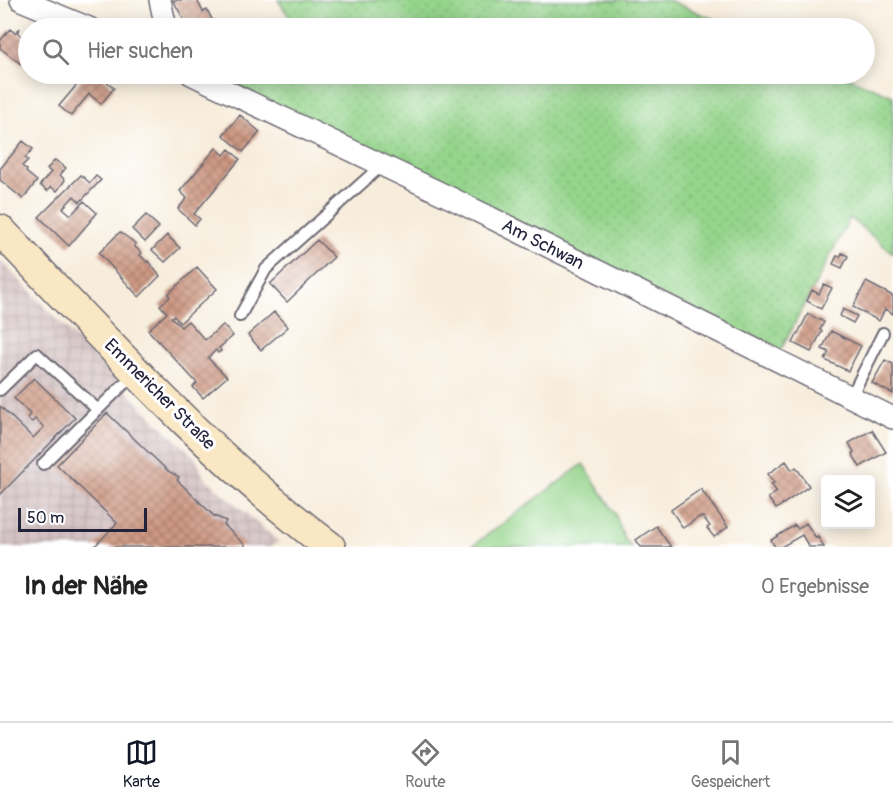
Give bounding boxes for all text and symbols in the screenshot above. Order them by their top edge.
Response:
search box [18,18,875,84]
icon: search [39,35,72,68]
text: Hier suchen [87,37,193,65]
street label: Am Schwan [498,214,588,275]
street label: Emmericher Straße [99,334,220,455]
map controls [821,475,875,529]
button: layers [821,475,875,529]
scale bar [18,505,147,532]
text: 50 m [27,508,64,528]
text: In der Nähe [24,570,147,602]
text: 0 Ergebnisse [761,574,869,599]
tab: Karte [123,736,160,792]
tab: Route [405,736,445,792]
tab: Gespeichert [691,736,770,792]

